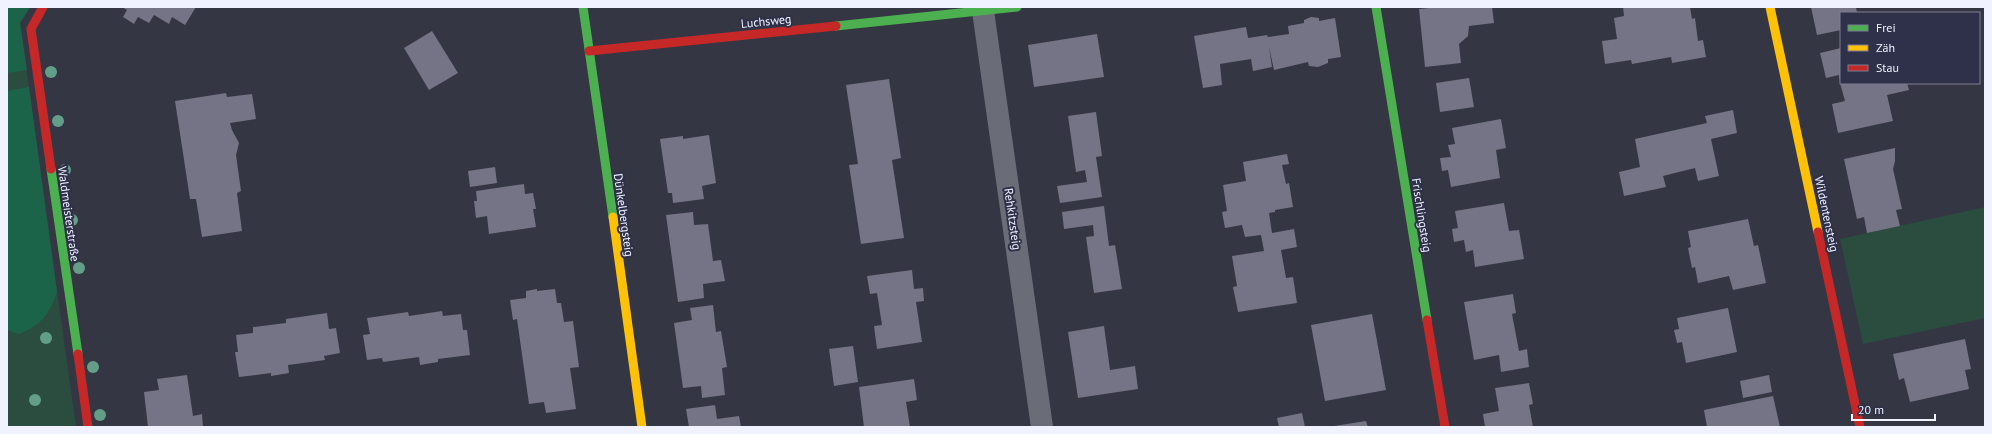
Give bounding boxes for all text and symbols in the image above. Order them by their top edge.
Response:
street label: Luchsweg [740,11,792,31]
legend [1840,12,1980,84]
text: Frei [1876,20,1896,35]
text: Zäh [1876,40,1895,55]
text: Stau [1876,60,1899,75]
street label: Waldmeisterstraße [55,165,83,263]
street label: Dünkelbergsteig [611,172,637,258]
street label: Wildentensteig [1812,175,1842,253]
street label: Frischlingsteig [1409,177,1435,253]
street label: Rehkitzsteig [1001,187,1025,251]
scale bar [1852,396,1935,422]
text: 20 m [1858,402,1884,417]

